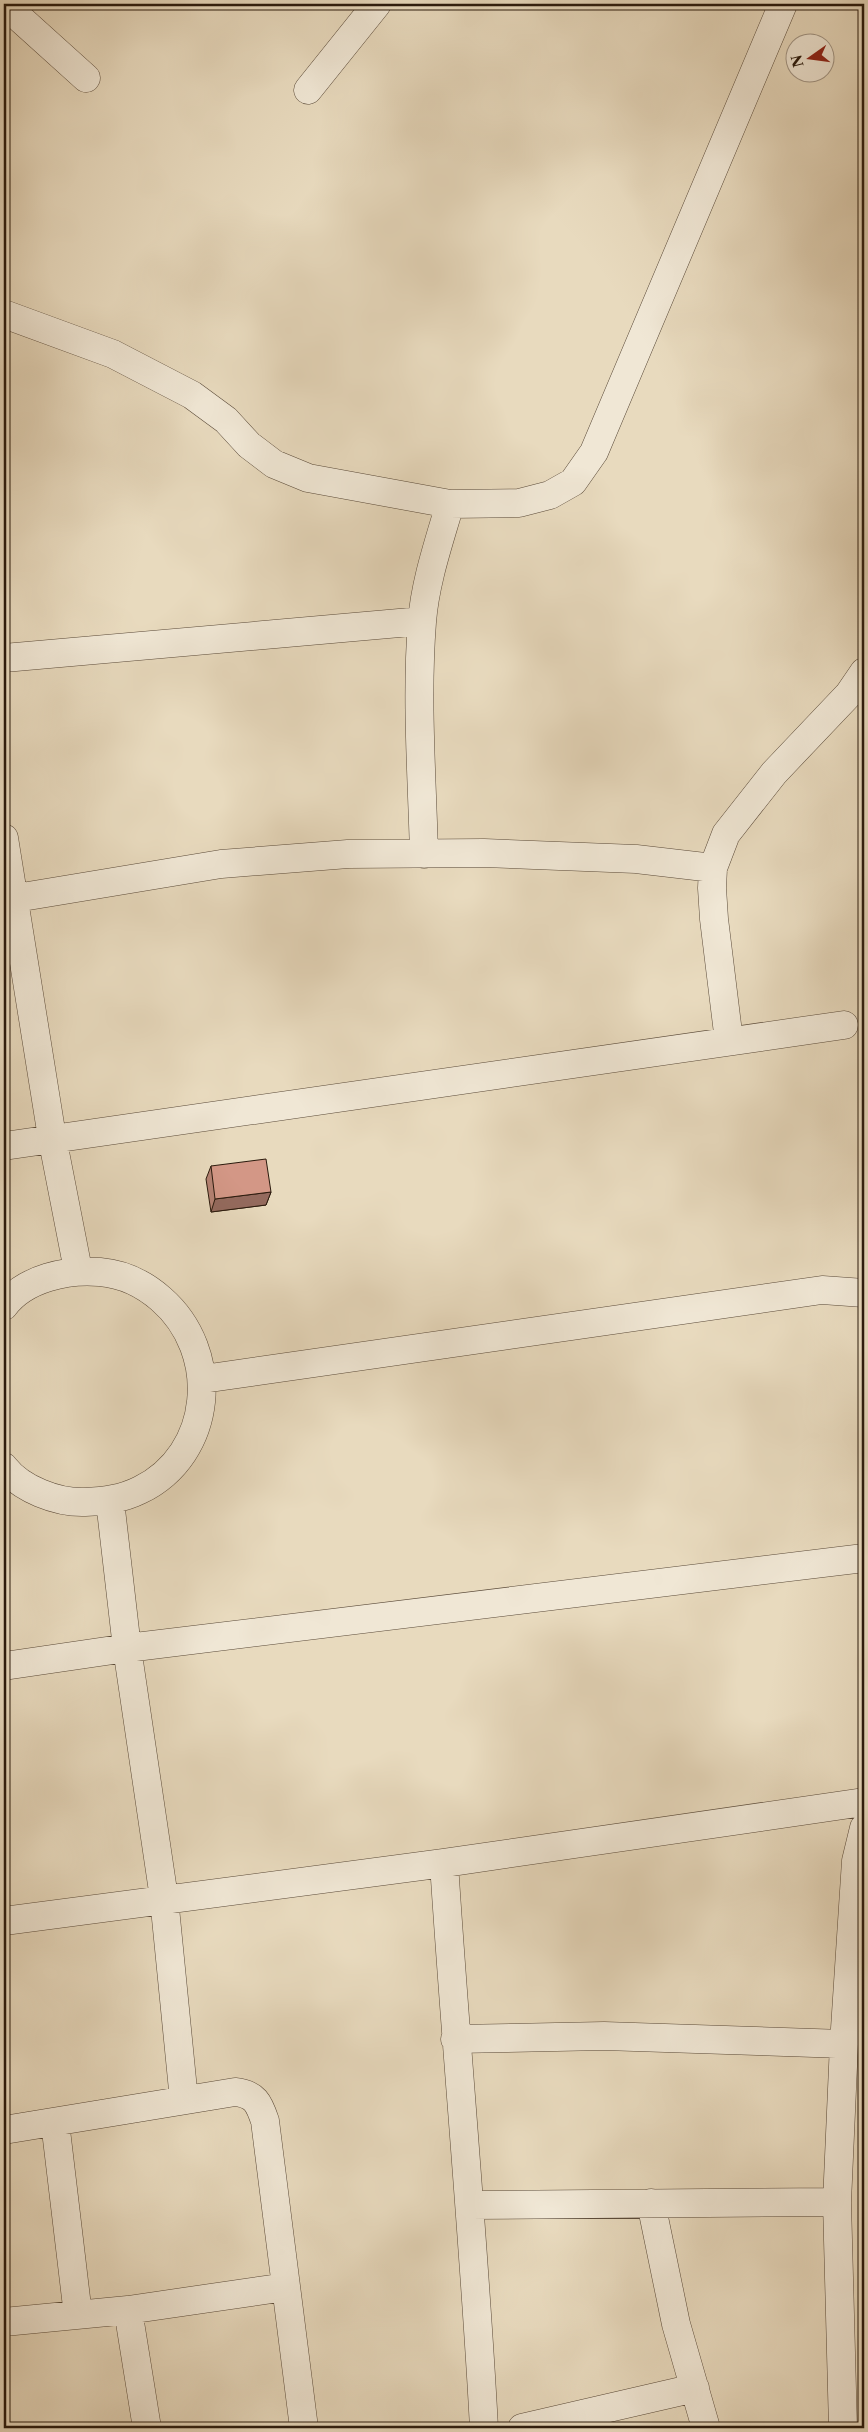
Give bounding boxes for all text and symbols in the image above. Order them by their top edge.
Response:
north arrow [786,32,836,82]
text: N [787,53,808,69]

